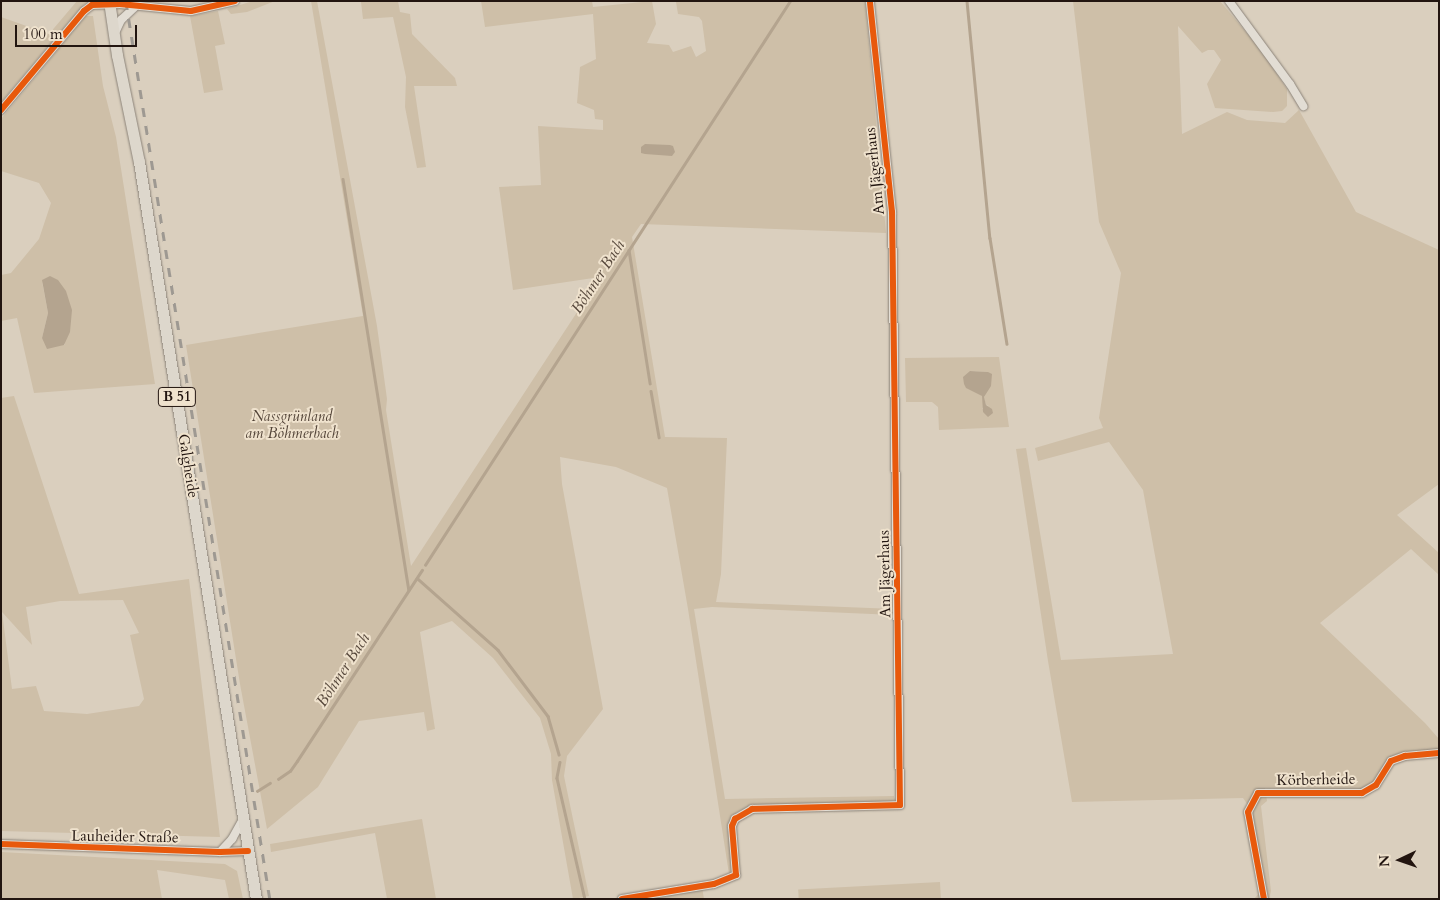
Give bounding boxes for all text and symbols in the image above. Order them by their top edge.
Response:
scale bar [18,15,140,47]
text: 100 m [23,24,63,44]
street label: Am Jägerhaus [861,126,889,216]
water label: Böhmer Bach [567,237,629,317]
road number: B 51 [157,386,197,408]
park label: Nassgrünland am Böhmerbach [245,407,339,442]
street label: Galgheide [174,433,202,499]
street label: Am Jägerhaus [875,530,895,618]
water label: Böhmer Bach [312,630,374,710]
street label: Körberheide [1276,770,1356,790]
street label: Lauheider Straße [71,827,179,847]
north arrow [1375,835,1425,885]
text: N [1375,854,1394,867]

